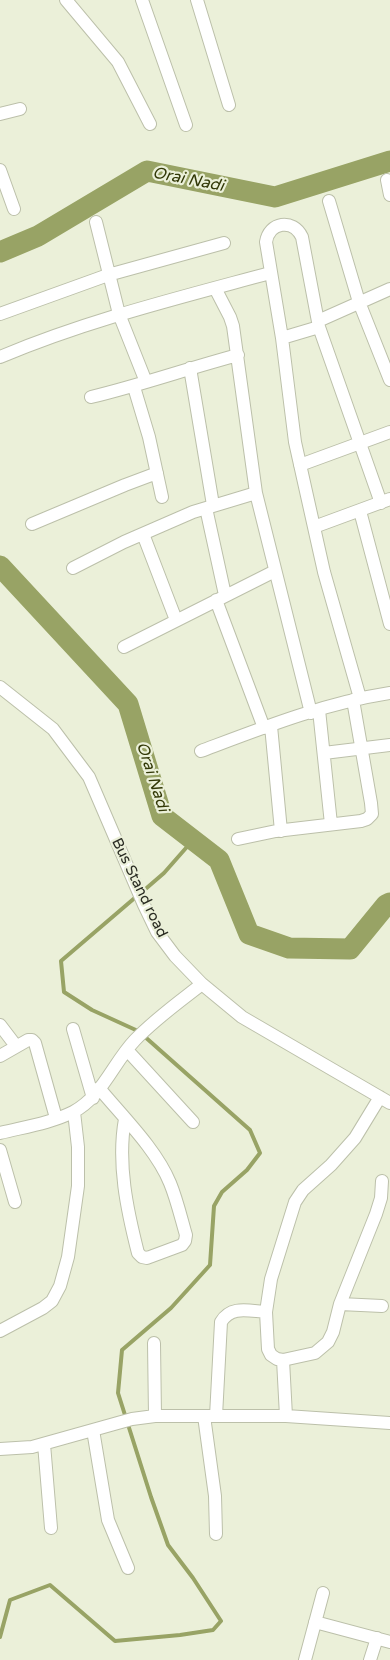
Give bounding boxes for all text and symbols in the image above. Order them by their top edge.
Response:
water label: Orai Nadi [151,164,225,196]
water label: Orai Nadi [132,740,172,814]
street label: Bus Stand road [107,835,171,941]

